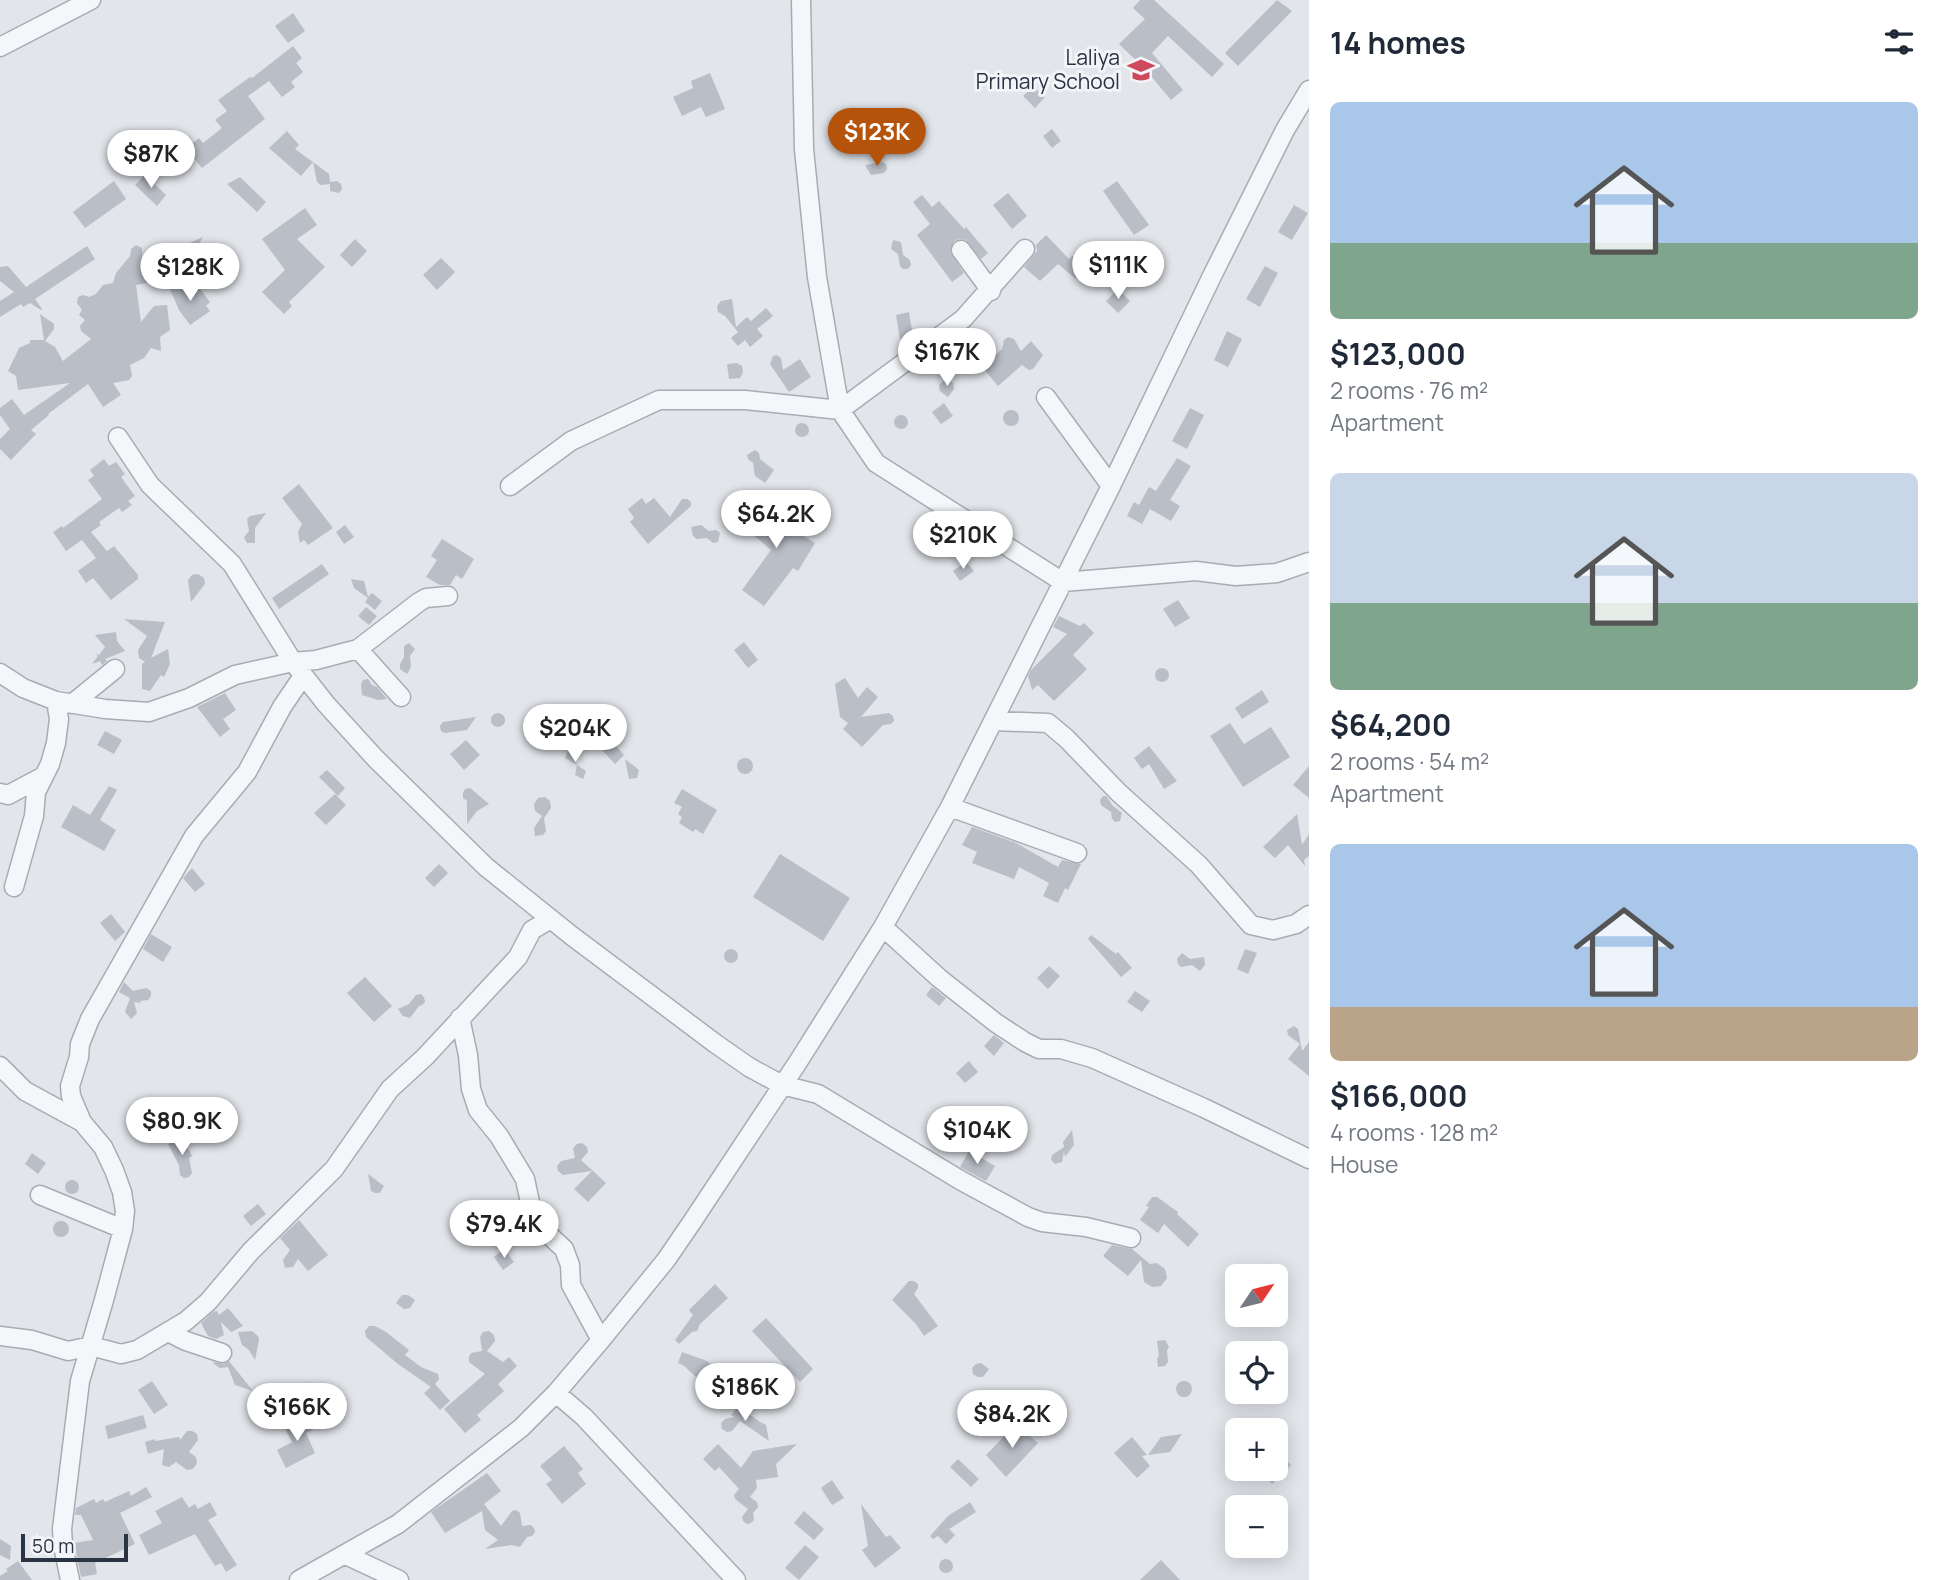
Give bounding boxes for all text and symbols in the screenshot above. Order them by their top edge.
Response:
text: 14 homes [1330,22,1466,63]
icon: filters [1880,23,1918,61]
place label: Laliya Primary School [976,43,1120,95]
school or university icon: Laliya Primary School [1126,55,1156,85]
pin: $123K [828,108,926,168]
text: $123K [844,115,910,147]
pin: $87K [110,130,192,190]
text: $87K [123,137,179,169]
icon: home [1561,147,1687,273]
pin: $111K [1069,242,1167,301]
pin: $128K [141,244,239,303]
text: $111K [1088,248,1148,280]
text: $128K [156,250,224,282]
pin: $167K [898,328,996,388]
text: $123,000 [1330,333,1466,374]
text: $167K [914,335,980,367]
text: 2 rooms · 76 m² [1330,374,1488,406]
text: Apartment [1330,406,1444,438]
pin: $64.2K [719,490,833,550]
text: $64.2K [737,497,815,529]
pin: $210K [914,512,1012,571]
text: $210K [929,518,997,550]
icon: home [1561,518,1687,644]
pin: $204K [526,704,624,764]
text: $64,200 [1330,704,1452,745]
text: $204K [539,711,611,743]
text: 2 rooms · 54 m² [1330,745,1489,777]
text: Apartment [1330,777,1444,809]
icon: home [1561,889,1687,1015]
text: $166,000 [1330,1075,1468,1116]
pin: $80.9K [125,1098,239,1157]
text: $80.9K [142,1104,222,1136]
pin: $104K [928,1106,1026,1166]
text: $104K [943,1113,1011,1145]
text: 4 rooms · 128 m² [1330,1116,1498,1148]
text: House [1330,1148,1399,1180]
pin: $79.4K [447,1200,561,1260]
text: $79.4K [466,1207,542,1239]
north arrow [1225,1264,1288,1326]
map controls [1225,1264,1288,1558]
button: locate [1225,1341,1288,1404]
pin: $186K [696,1364,794,1423]
text: $186K [711,1370,779,1402]
pin: $166K [248,1384,346,1443]
text: $166K [263,1390,331,1422]
pin: $84.2K [955,1390,1069,1450]
text: $84.2K [973,1397,1051,1429]
button: + [1225,1418,1288,1481]
button: − [1225,1495,1288,1558]
scale bar [21,1531,128,1563]
text: 50 m [32,1533,74,1559]

